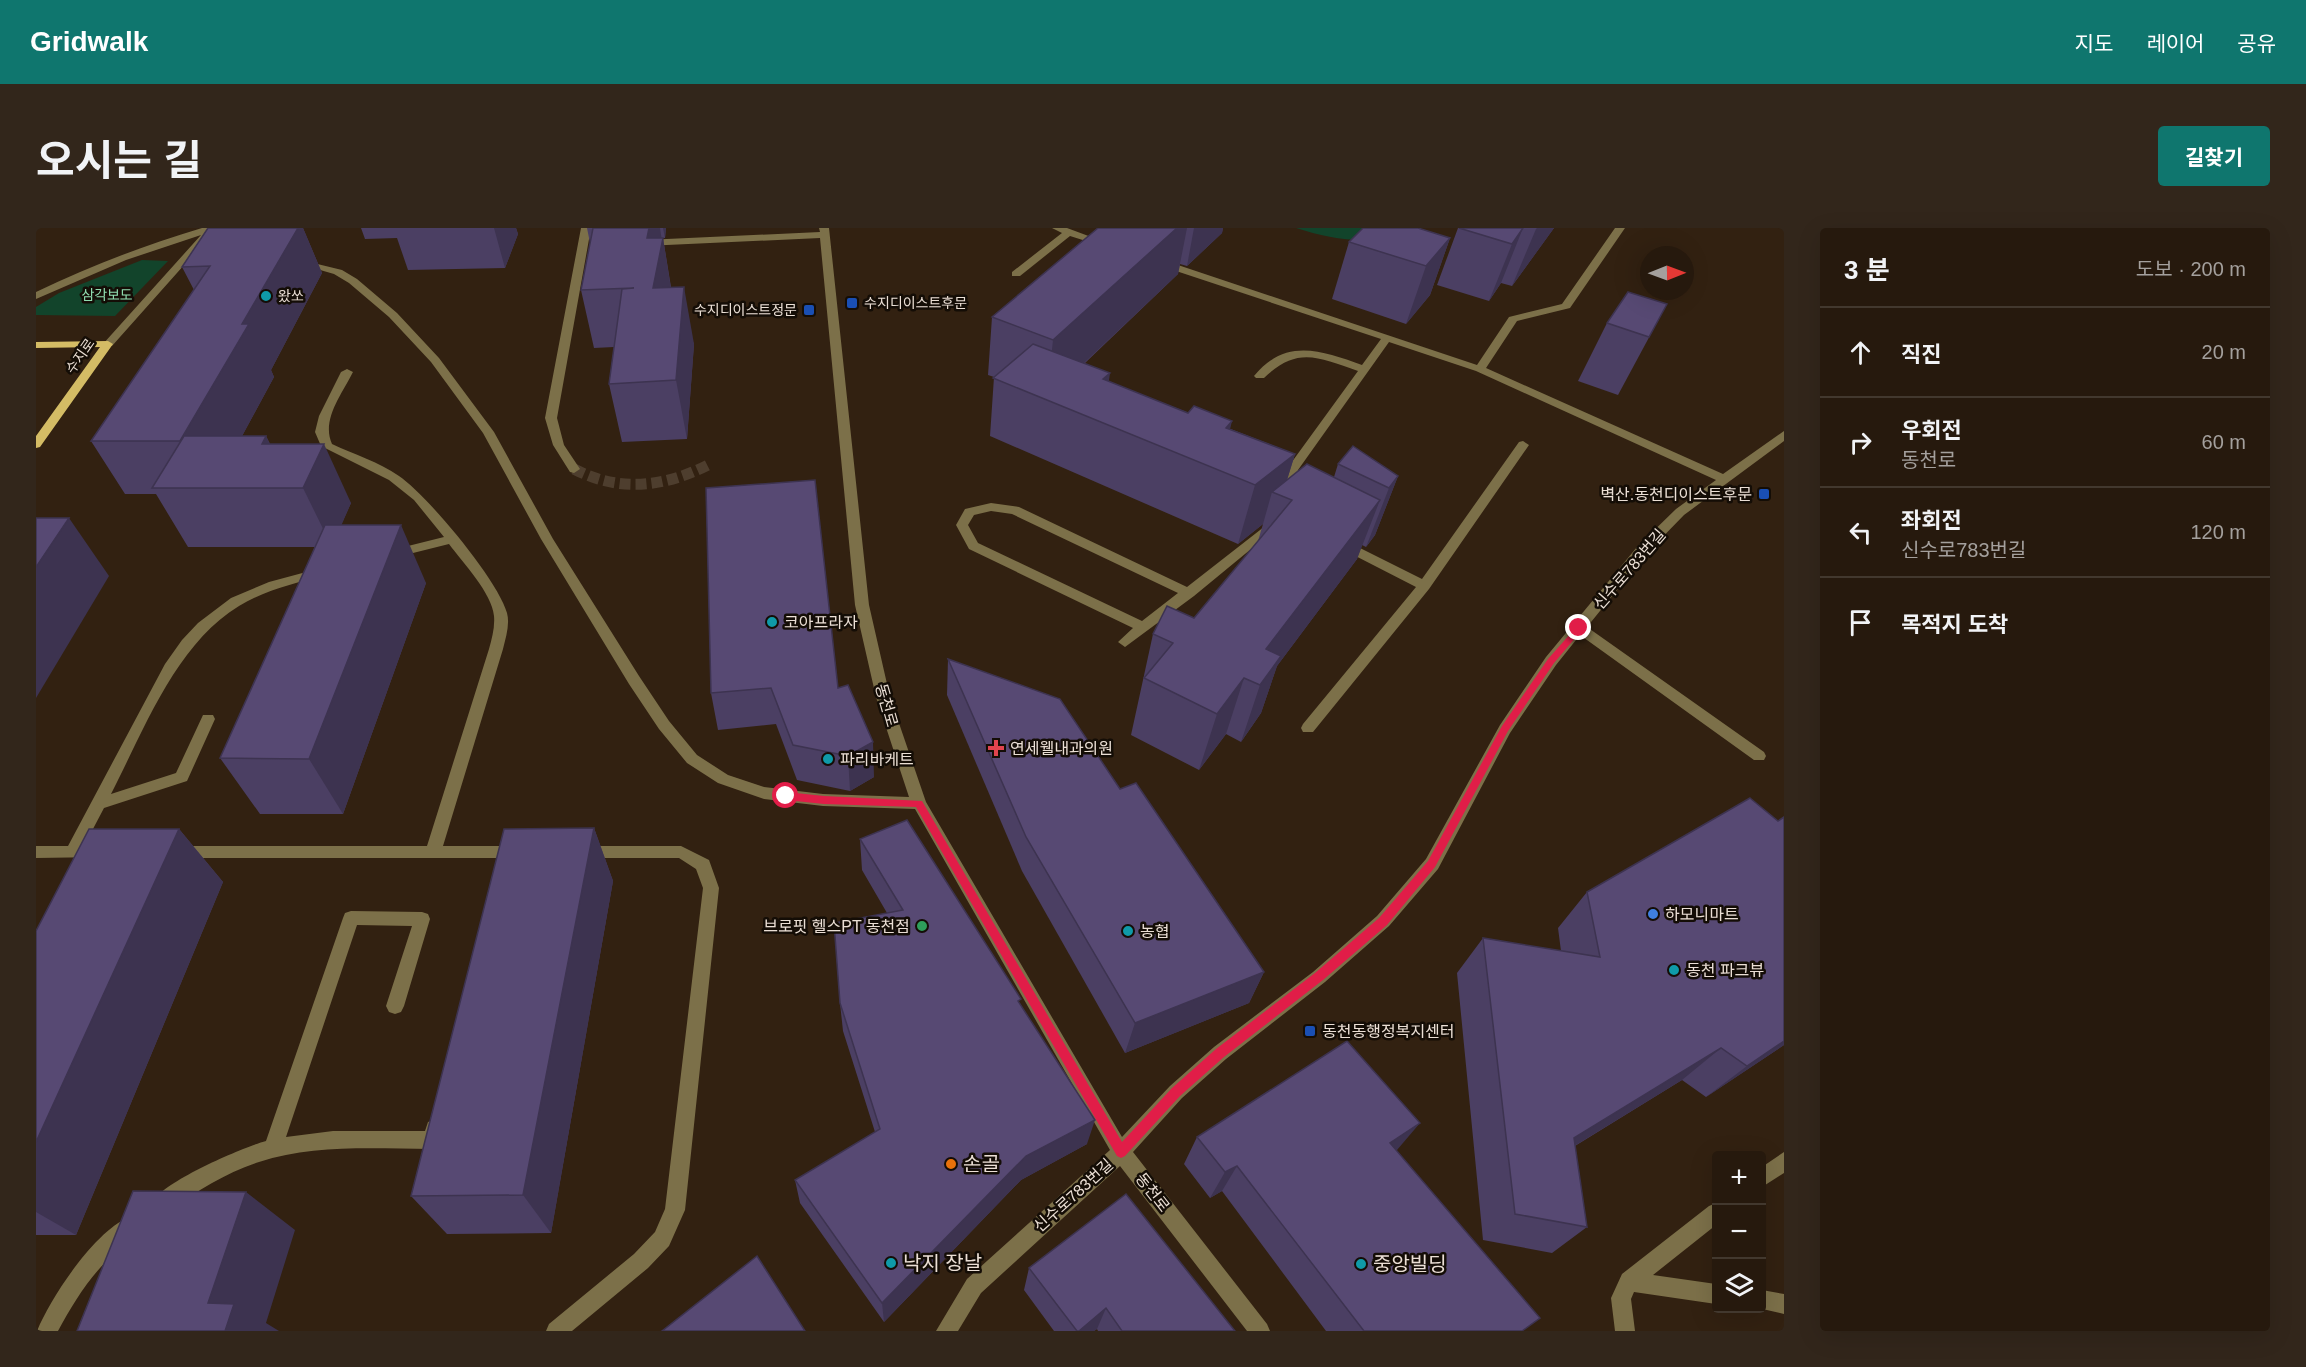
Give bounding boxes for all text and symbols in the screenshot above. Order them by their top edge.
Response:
text: Gridwalk [30,26,148,57]
text: 지도 [2075,32,2113,55]
text: 레이어 [2146,32,2204,55]
text: 공유 [2237,32,2276,55]
button: 길찾기 [2158,126,2270,186]
text: 오시는 길 [36,137,202,184]
north arrow [1640,246,1694,300]
text: 3 분 [1844,255,1890,285]
text: 도보 · 200 m [2136,258,2246,280]
park label: 삼각보도 [81,287,133,303]
place label: 왔쏘 [278,288,304,304]
marker: 왔쏘 [259,289,273,303]
place label: 수지디이스트후문 [864,295,967,311]
marker: 수지디이스트후문 [845,296,859,310]
place label: 수지디이스트정문 [694,302,797,318]
marker: 수지디이스트정문 [802,303,816,317]
street label: 수지로 [62,335,98,376]
icon: ahead [1844,336,1877,369]
text: 20 m [2202,341,2246,363]
text: 직진 [1901,342,1941,367]
text: 우회전 [1901,418,1962,443]
icon: right [1844,426,1877,459]
text: 60 m [2202,431,2246,453]
text: 동천로 [1901,449,1956,471]
place label: 벽산.동천디이스트후문 [1600,486,1752,503]
marker: 벽산.동천디이스트후문 [1757,487,1771,501]
text: 좌회전 [1901,508,1962,533]
icon: left [1844,516,1877,549]
text: 120 m [2190,521,2246,543]
street label: 신수로783번길 [1590,526,1669,613]
text: 신수로783번길 [1901,539,2026,561]
icon: arrive [1844,606,1877,639]
text: 목적지 도착 [1901,612,2008,637]
place label: 코아프라자 [784,614,858,631]
route end [1565,614,1591,640]
marker: 코아프라자 [765,615,779,629]
street label: 동천로 [872,682,901,729]
marker: 연세웰내과의원 [987,739,1005,757]
place label: 연세웰내과의원 [1010,740,1113,757]
place label: 파리바케트 [840,751,914,768]
marker: 파리바케트 [821,752,835,766]
route start [772,782,798,808]
place label: 하모니마트 [1665,906,1739,923]
marker: 하모니마트 [1646,907,1660,921]
place label: 브로핏 헬스PT 동천점 [763,918,910,935]
marker: 브로핏 헬스PT 동천점 [915,919,929,933]
place label: 농협 [1140,923,1169,940]
marker: 농협 [1121,924,1135,938]
place label: 동천 파크뷰 [1686,962,1764,979]
marker: 동천 파크뷰 [1667,963,1681,977]
place label: 동천동행정복지센터 [1322,1023,1454,1040]
marker: 동천동행정복지센터 [1303,1024,1317,1038]
map controls [1712,1151,1766,1313]
button: + [1712,1151,1766,1205]
place label: 손골 [963,1153,1000,1175]
street label: 신수로783번길 [1030,1155,1116,1235]
marker: 손골 [944,1157,958,1171]
street label: 동천로 [1132,1170,1173,1215]
button: − [1712,1205,1766,1259]
place label: 낙지 장날 [903,1252,982,1274]
place label: 중앙빌딩 [1373,1253,1447,1275]
marker: 낙지 장날 [884,1256,898,1270]
marker: 중앙빌딩 [1354,1257,1368,1271]
button: layers [1712,1259,1766,1313]

